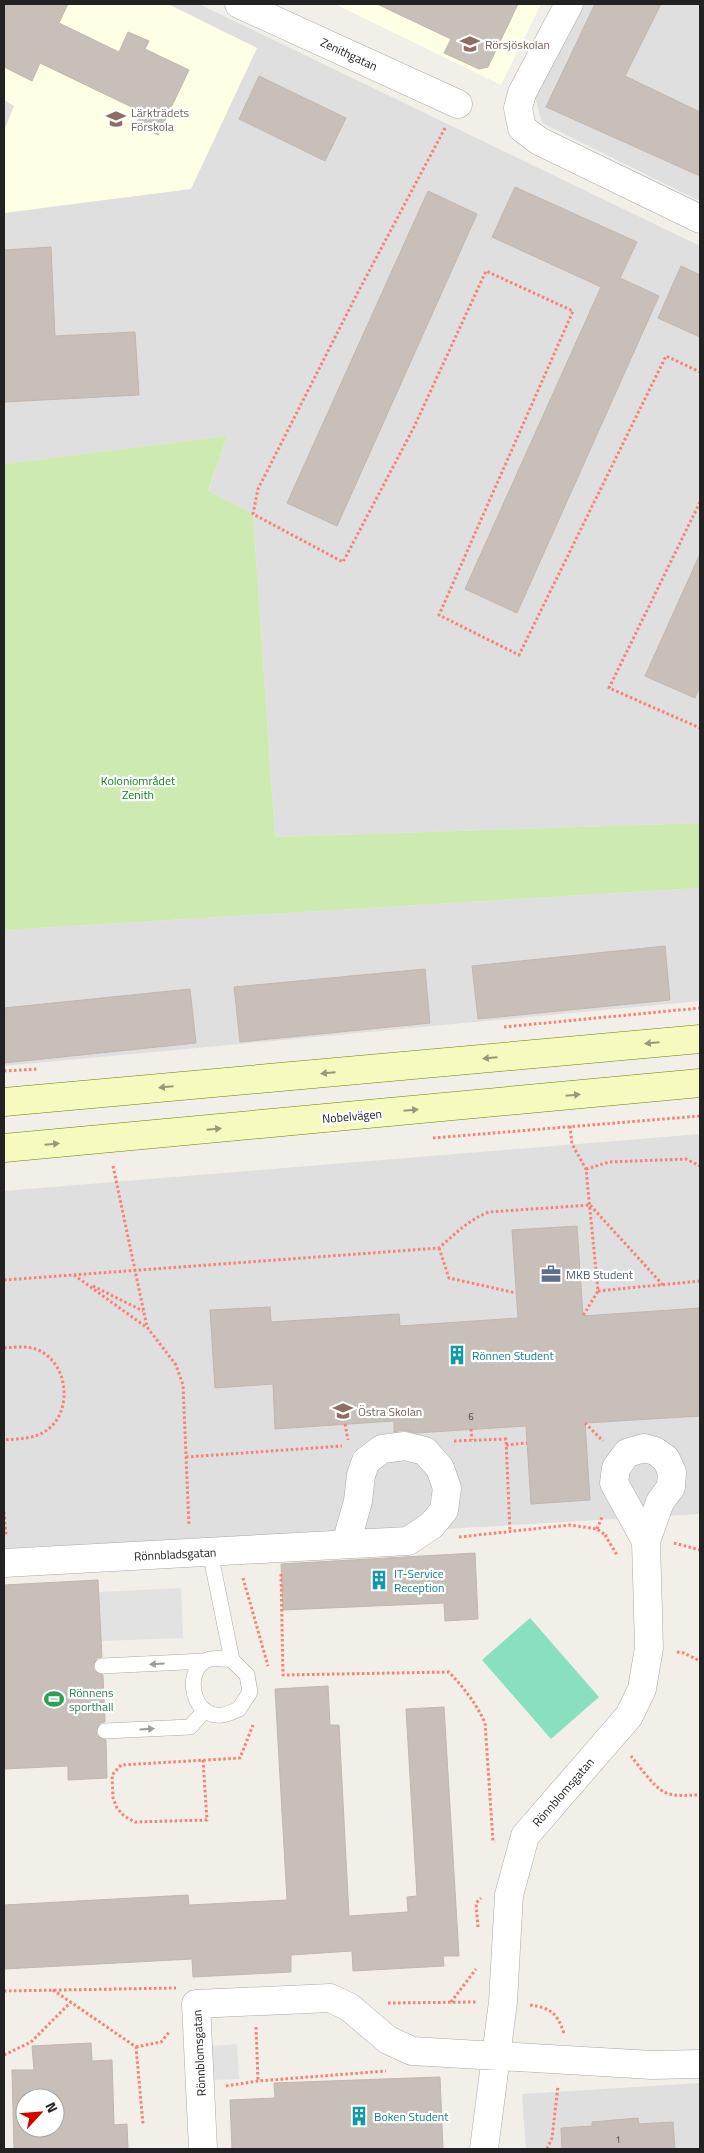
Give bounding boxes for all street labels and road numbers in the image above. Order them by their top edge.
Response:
street label: Zenithgatan [317,33,381,75]
street label: Nobelvägen [321,1104,383,1128]
street label: Rönnbladsgatan [133,1542,217,1566]
street label: Rönnblomsgatan [528,1753,598,1831]
street label: Rönnblomsgatan [187,2009,211,2097]

